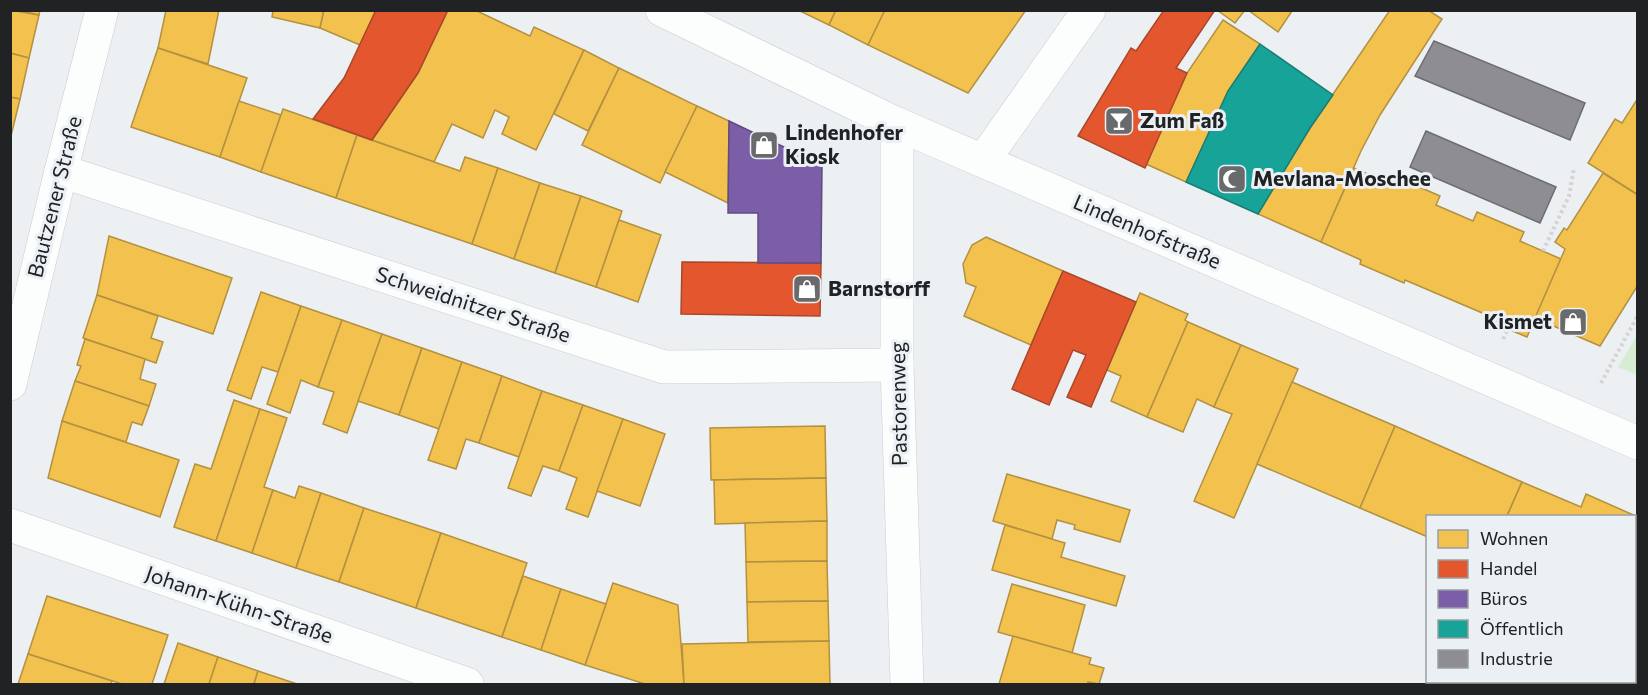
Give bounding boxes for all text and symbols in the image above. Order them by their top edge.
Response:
bar icon: Zum Faß [1103,105,1135,137]
place label: Zum Faß [1140,107,1225,132]
street label: Bautzener Straße [21,113,86,280]
place label: Lindenhofer Kiosk [785,119,904,168]
shop icon: Lindenhofer Kiosk [748,129,780,161]
mosque icon: Mevlana-Moschee [1216,163,1248,195]
place label: Mevlana-Moschee [1253,165,1431,190]
street label: Lindenhofstraße [1070,188,1225,273]
street label: Schweidnitzer Straße [373,260,574,347]
shop icon: Barnstorff [791,273,823,305]
place label: Barnstorff [828,275,930,300]
shop icon: Kismet [1557,306,1589,338]
place label: Kismet [1484,308,1552,333]
street label: Pastorenweg [884,342,911,466]
legend [1426,515,1636,683]
text: Wohnen [1480,527,1548,549]
text: Handel [1480,557,1538,579]
street label: Johann-Kühn-Straße [142,560,337,647]
text: Büros [1480,587,1527,609]
text: Öffentlich [1480,617,1564,639]
text: Industrie [1480,647,1553,669]

